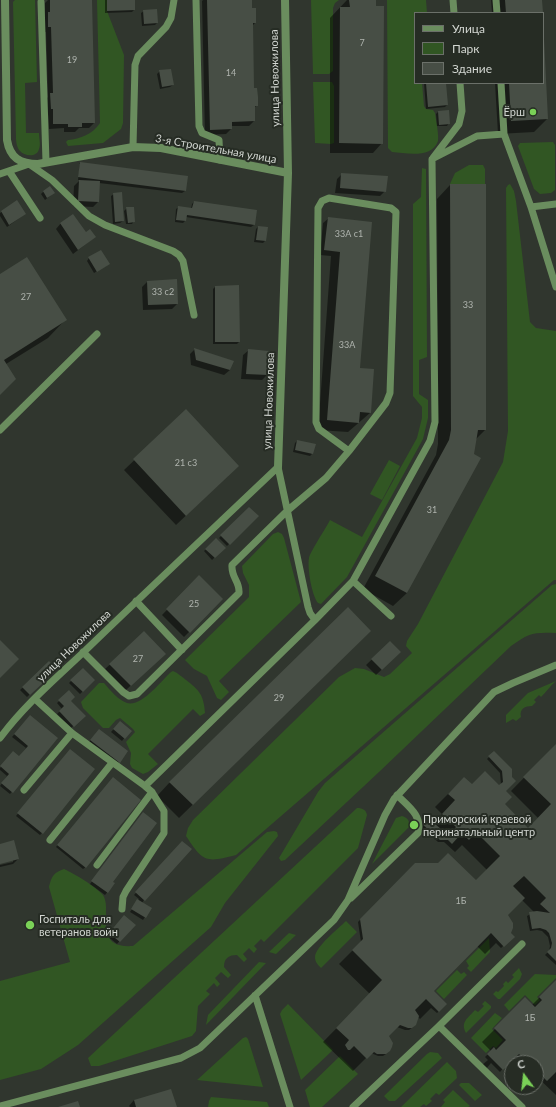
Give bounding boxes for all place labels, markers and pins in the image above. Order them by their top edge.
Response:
place label: Ёрш [504,105,525,119]
marker: Ёрш [528,107,538,117]
place label: Приморский краевой перинатальный центр [423,812,535,838]
marker: Приморский краевой перинатальный центр [408,819,420,831]
place label: Госпиталь для ветеранов войн [39,912,118,938]
marker: Госпиталь для ветеранов войн [24,919,36,931]

